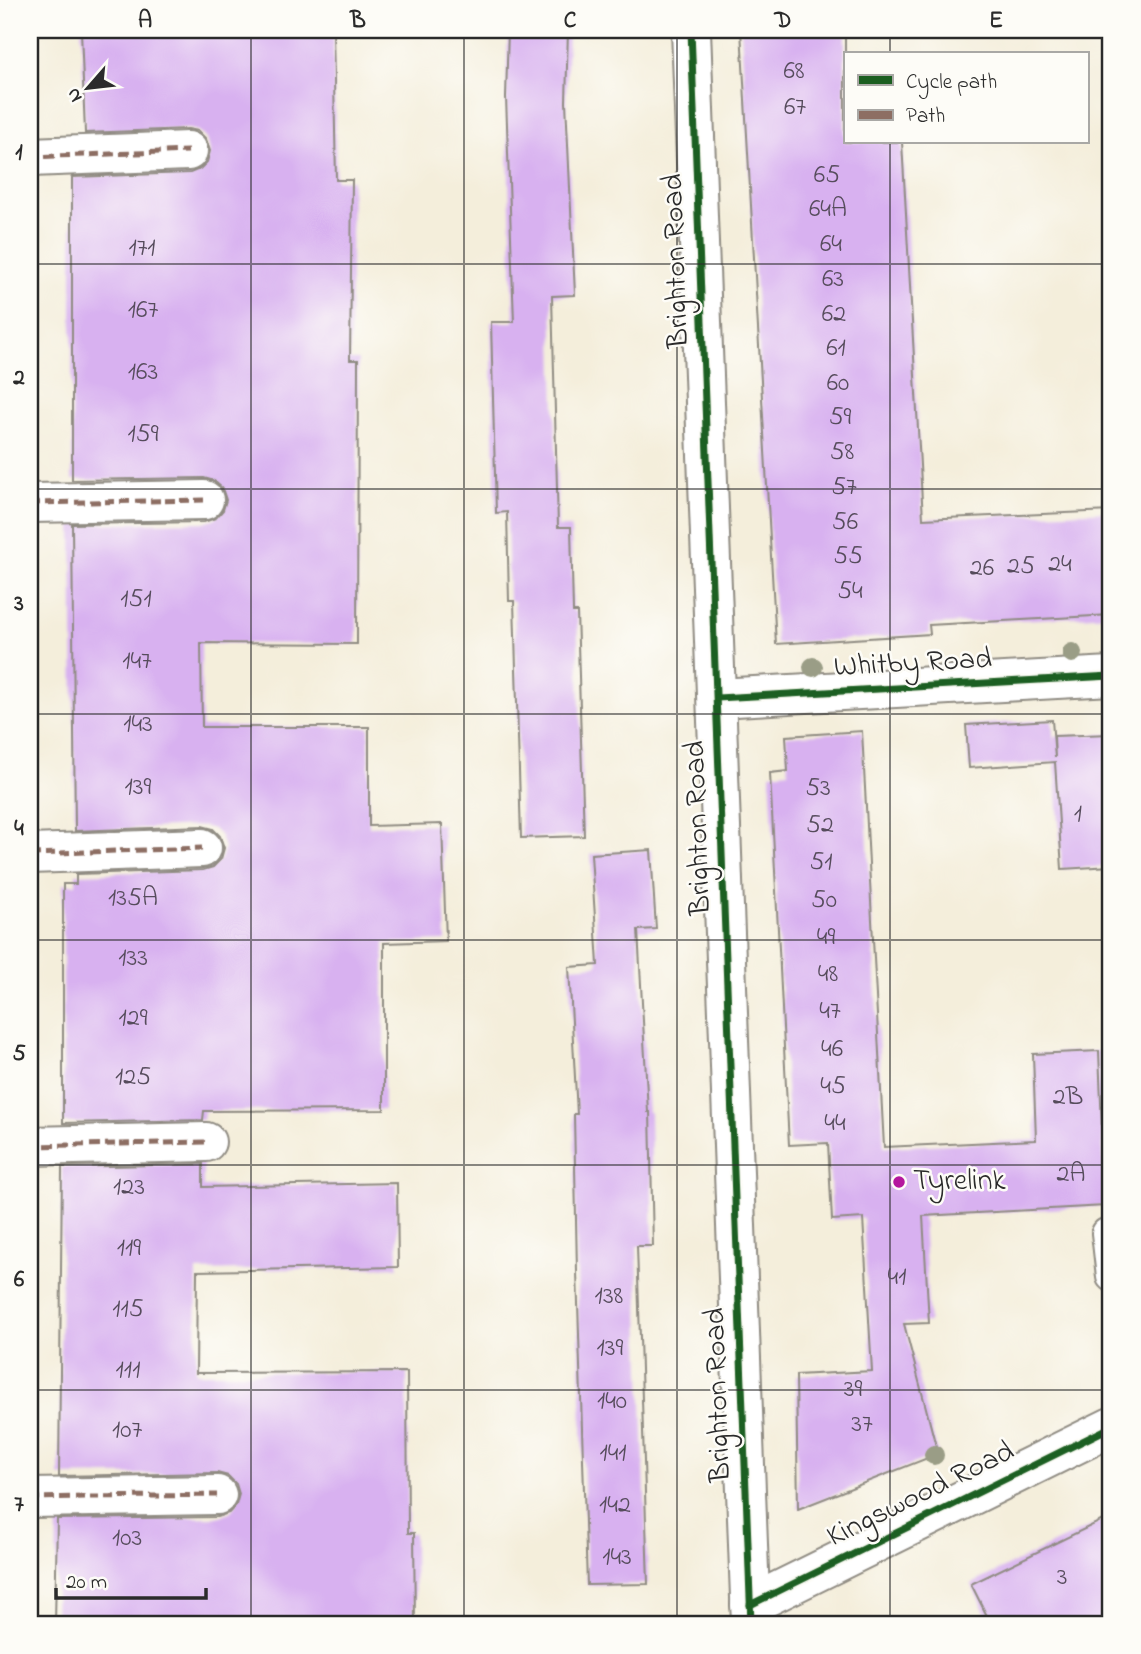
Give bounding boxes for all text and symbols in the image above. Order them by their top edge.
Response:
text: A [138,5,152,38]
text: B [349,5,366,38]
text: C [564,5,577,38]
text: D [774,5,791,38]
text: E [989,5,1003,38]
north arrow [52,52,122,122]
legend [844,52,1088,144]
house number: 68 [783,53,805,91]
text: Cycle path [906,68,997,100]
text: N [60,83,90,107]
house number: 67 [784,89,806,127]
text: Path [906,102,945,132]
text: 1 [15,137,23,170]
house number: 65 [814,157,840,195]
street label: Brighton Road [652,173,702,350]
house number: 64A [809,191,847,229]
house number: 64 [820,226,842,264]
house number: 171 [128,230,156,268]
house number: 63 [822,261,844,299]
house number: 167 [128,292,158,330]
house number: 62 [822,296,846,334]
house number: 61 [826,330,846,368]
house number: 163 [128,354,158,392]
text: 2 [12,362,25,395]
house number: 60 [827,365,849,403]
house number: 59 [829,399,852,437]
house number: 159 [128,416,159,454]
house number: 58 [830,434,855,472]
house number: 57 [831,469,857,507]
house number: 56 [832,504,858,542]
house number: 55 [833,538,863,576]
house number: 24 [1048,546,1072,584]
house number: 25 [1007,548,1035,586]
house number: 26 [970,550,994,588]
house number: 54 [837,573,863,611]
house number: 151 [120,581,152,619]
text: 3 [13,588,24,621]
street label: Whitby Road [833,638,993,690]
house number: 147 [122,643,152,681]
house number: 143 [123,706,153,744]
street label: Brighton Road [674,740,724,917]
house number: 139 [125,769,152,807]
house number: 53 [805,770,831,808]
house number: 1 [1074,796,1082,834]
house number: 52 [806,807,834,845]
text: 4 [14,813,24,846]
house number: 51 [809,844,833,882]
house number: 135A [108,880,158,918]
house number: 50 [811,882,837,920]
house number: 49 [817,919,835,957]
house number: 133 [118,940,148,978]
house number: 48 [818,956,838,994]
house number: 47 [819,993,841,1031]
house number: 129 [118,1000,148,1038]
house number: 46 [821,1031,843,1069]
text: 5 [12,1038,26,1071]
house number: 125 [115,1059,151,1097]
house number: 45 [820,1068,846,1106]
house number: 2B [1053,1079,1083,1117]
house number: 44 [824,1105,846,1143]
house number: 2A [1057,1156,1085,1194]
place label: Tyrelink [913,1160,1006,1204]
house number: 123 [113,1169,145,1207]
marker: Tyrelink [891,1174,907,1190]
house number: 119 [117,1230,141,1268]
house number: 41 [888,1259,906,1297]
text: 6 [14,1264,25,1297]
house number: 138 [595,1278,624,1316]
house number: 115 [112,1291,144,1329]
street label: Brighton Road [694,1307,744,1484]
house number: 139 [597,1330,624,1368]
house number: 111 [116,1352,140,1390]
house number: 39 [844,1371,862,1409]
house number: 140 [597,1383,627,1421]
house number: 37 [851,1406,873,1444]
house number: 107 [112,1412,142,1450]
street label: Kingswood Road [820,1431,1022,1559]
house number: 141 [599,1435,627,1473]
house number: 142 [599,1487,631,1525]
text: 7 [14,1489,24,1522]
house number: 103 [112,1520,142,1558]
house number: 143 [602,1539,632,1577]
scale bar [56,1556,206,1600]
house number: 3 [1057,1559,1067,1597]
text: 20 m [66,1568,107,1598]

